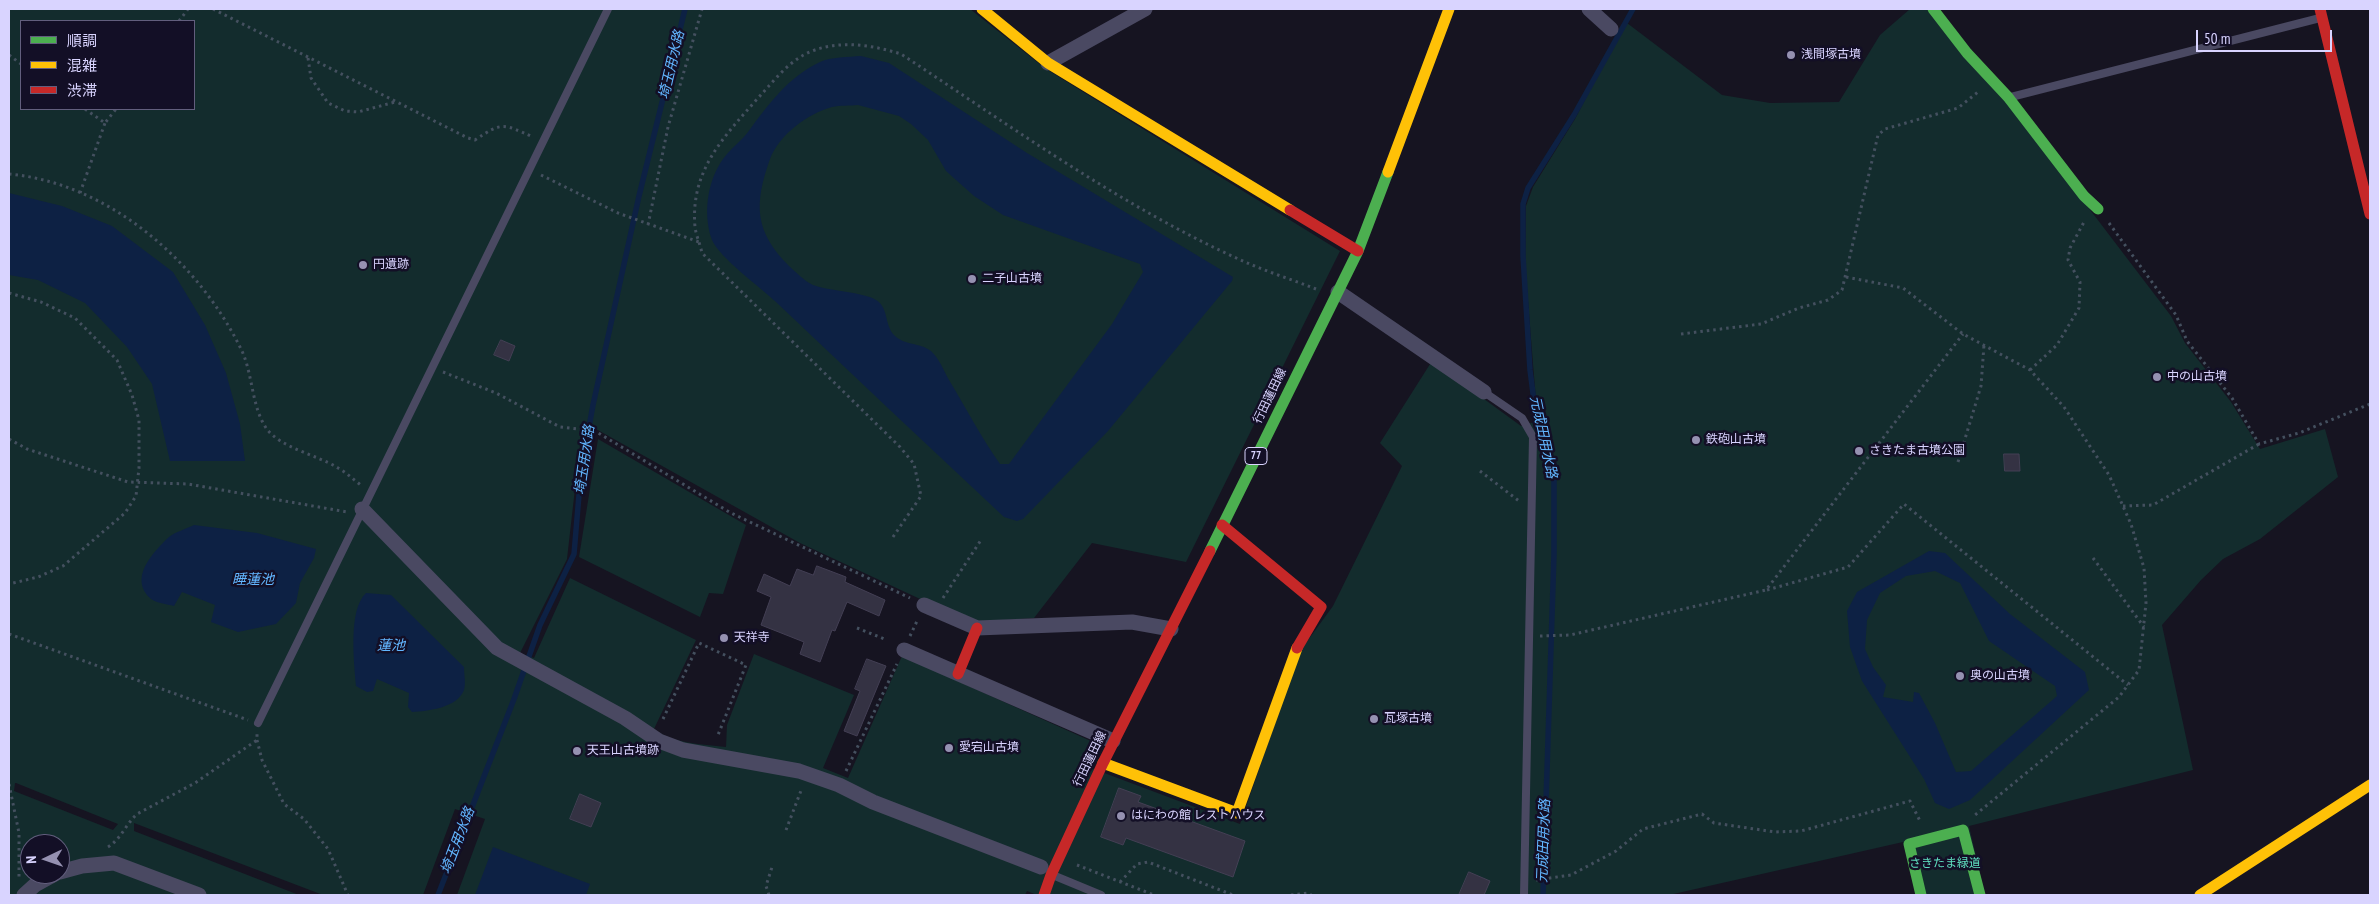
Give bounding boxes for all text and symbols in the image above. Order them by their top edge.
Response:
legend [20,20,195,110]
scale bar [2199,20,2335,52]
water label: 埼玉用水路 [656,29,688,101]
text: 50 m [2204,29,2230,48]
text: 順調 [67,31,97,50]
place label: 浅間塚古墳 [1801,48,1861,62]
marker: 浅間塚古墳 [1785,49,1797,61]
text: 混雑 [67,56,97,75]
text: 渋滞 [67,81,97,100]
place label: 円遺跡 [373,258,409,272]
marker: 円遺跡 [357,259,369,271]
place label: 二子山古墳 [982,272,1042,286]
marker: 二子山古墳 [966,273,978,285]
street label: 行田蓮田線 [1250,366,1290,426]
place label: 中の山古墳 [2167,370,2227,384]
marker: 中の山古墳 [2151,371,2163,383]
water label: 元成田用水路 [1526,394,1560,480]
water label: 埼玉用水路 [572,424,598,496]
place label: 鉄砲山古墳 [1706,433,1766,447]
marker: 鉄砲山古墳 [1690,434,1702,446]
place label: さきたま古墳公園 [1869,444,1965,458]
marker: さきたま古墳公園 [1853,445,1865,457]
road number: 77 [1245,448,1267,464]
water label: 睡蓮池 [232,572,274,588]
place label: 天祥寺 [734,631,770,645]
marker: 天祥寺 [718,632,730,644]
water label: 蓮池 [377,638,405,654]
place label: 奥の山古墳 [1970,669,2030,683]
marker: 奥の山古墳 [1954,670,1966,682]
place label: 瓦塚古墳 [1384,712,1432,726]
marker: 瓦塚古墳 [1368,713,1380,725]
street label: 行田蓮田線 [1070,729,1110,789]
place label: 愛宕山古墳 [959,741,1019,755]
marker: 愛宕山古墳 [943,742,955,754]
place label: 天王山古墳跡 [587,744,659,758]
marker: 天王山古墳跡 [571,745,583,757]
water label: 元成田用水路 [1534,799,1554,883]
water label: 埼玉用水路 [438,805,478,877]
place label: はにわの館 レストハウス [1131,809,1266,823]
marker: はにわの館 レストハウス [1115,810,1127,822]
north arrow [20,834,70,884]
text: N [22,855,40,864]
park label: さきたま緑道 [1909,857,1981,871]

